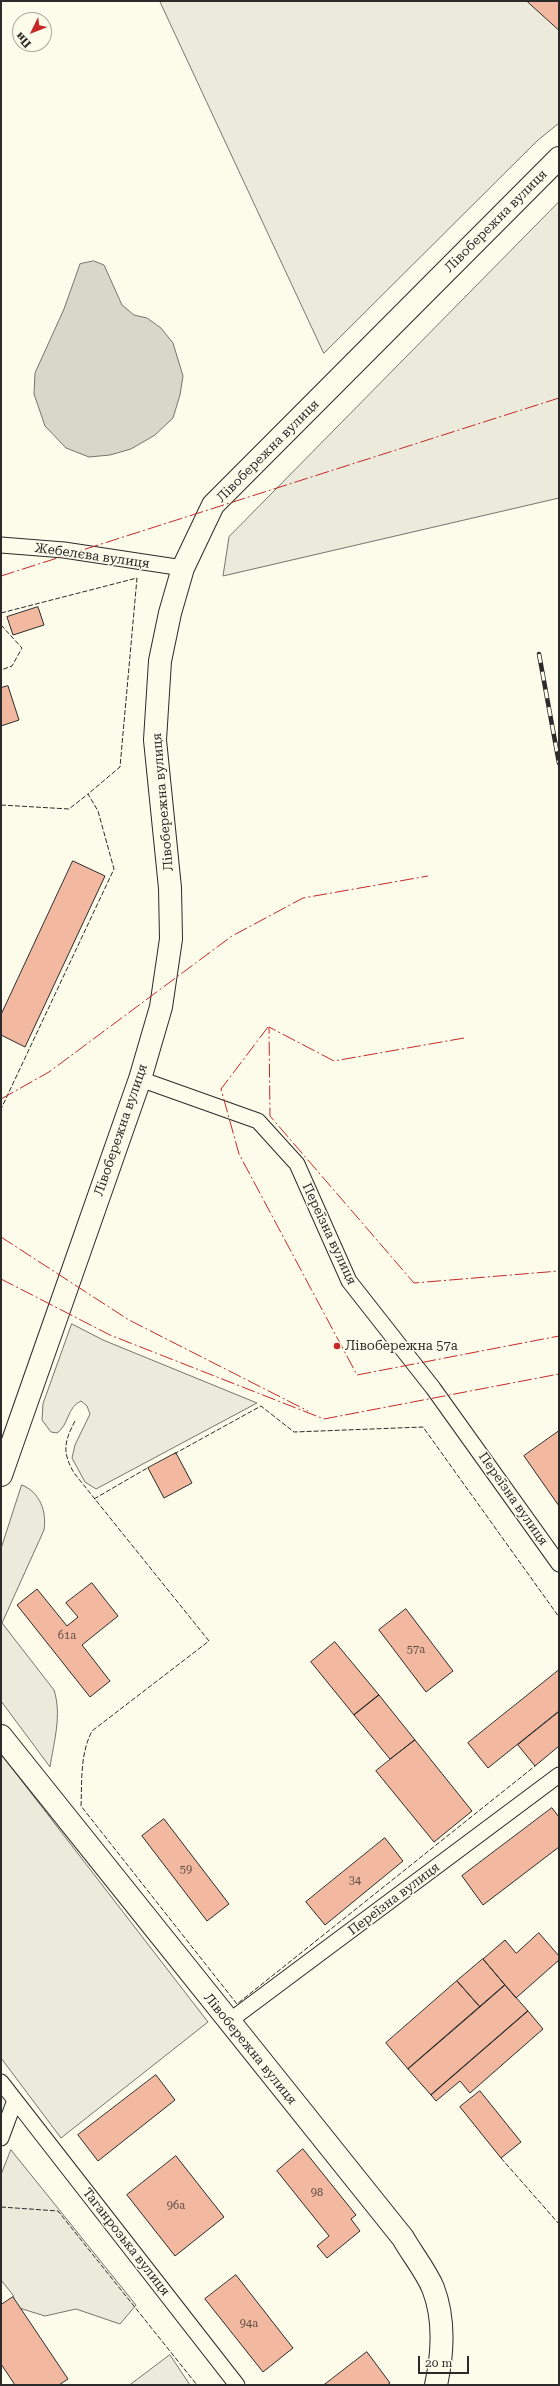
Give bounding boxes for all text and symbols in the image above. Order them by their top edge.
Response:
north arrow [12,12,52,52]
text: Пн [13,29,34,50]
street label: Лівобережна вулиця [441,166,551,276]
street label: Лівобережна вулиця [213,396,323,506]
street label: Жебелєва вулиця [33,540,151,572]
street label: Лівобережна вулиця [149,732,177,872]
street label: Лівобережна вулиця [91,1062,151,1198]
street label: Переїзна вулиця [299,1181,359,1287]
place label: Лівобережна 57а [345,1338,458,1354]
marker: Лівобережна 57а [332,1341,342,1351]
street label: Переїзна вулиця [475,1449,551,1549]
house number: 61а [58,1629,76,1643]
house number: 57а [407,1643,425,1657]
street label: Переїзна вулиця [345,1860,443,1938]
house number: 59 [180,1863,192,1877]
house number: 34 [349,1874,361,1888]
street label: Лівобережна вулиця [200,1990,300,2108]
street label: Таганрозька вулиця [79,2185,173,2299]
house number: 98 [311,2186,323,2200]
house number: 96a [167,2199,185,2213]
house number: 94а [240,2317,258,2331]
scale bar [420,2348,471,2374]
text: 20 m [425,2356,452,2370]

